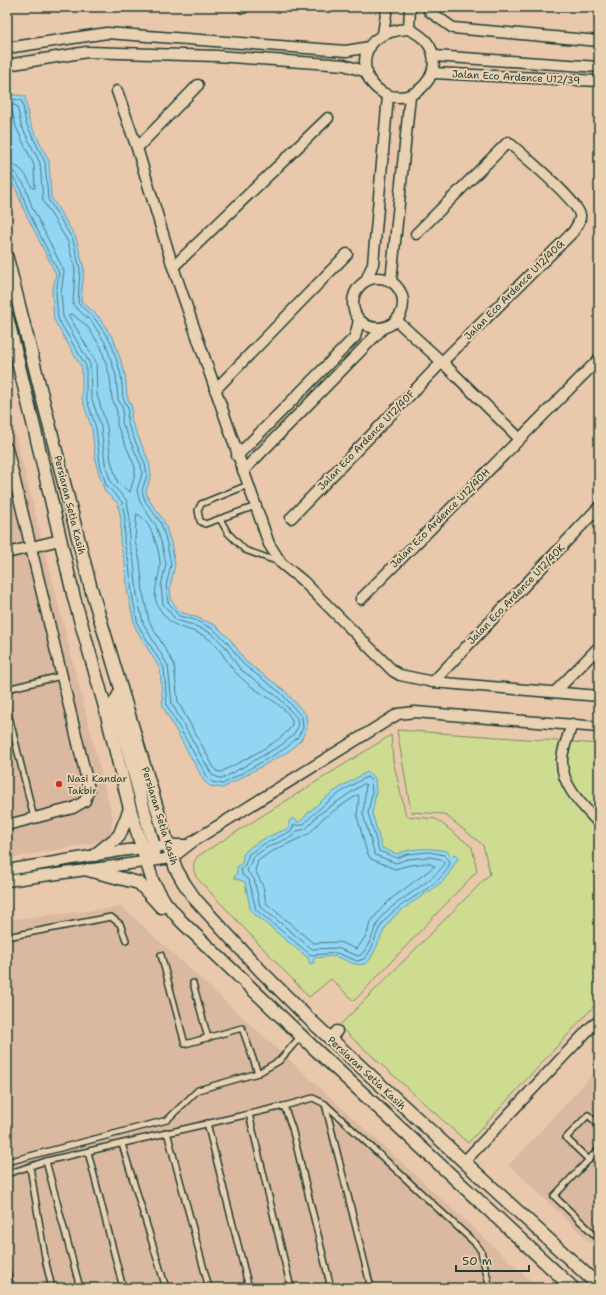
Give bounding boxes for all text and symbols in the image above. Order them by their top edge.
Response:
street label: Jalan Eco Ardence U12/39 [452,67,580,87]
street label: Jalan Eco Ardence U12/40G [461,237,567,343]
street label: Jalan Eco Ardence U12/40F [315,387,418,493]
street label: Persiaran Setia Kasih [51,454,89,556]
street label: Jalan Eco Ardence U12/40H [387,465,493,571]
street label: Jalan Eco Ardence U12/40K [464,541,568,647]
street label: Persiaran Setia Kasih [139,765,181,867]
place label: Nasi Kandar Takbir [67,772,128,797]
marker: Nasi Kandar Takbir [54,779,64,789]
street label: Persiaran Setia Kasih [325,1033,409,1113]
scale bar [456,1247,529,1273]
text: 50 m [462,1253,492,1269]

